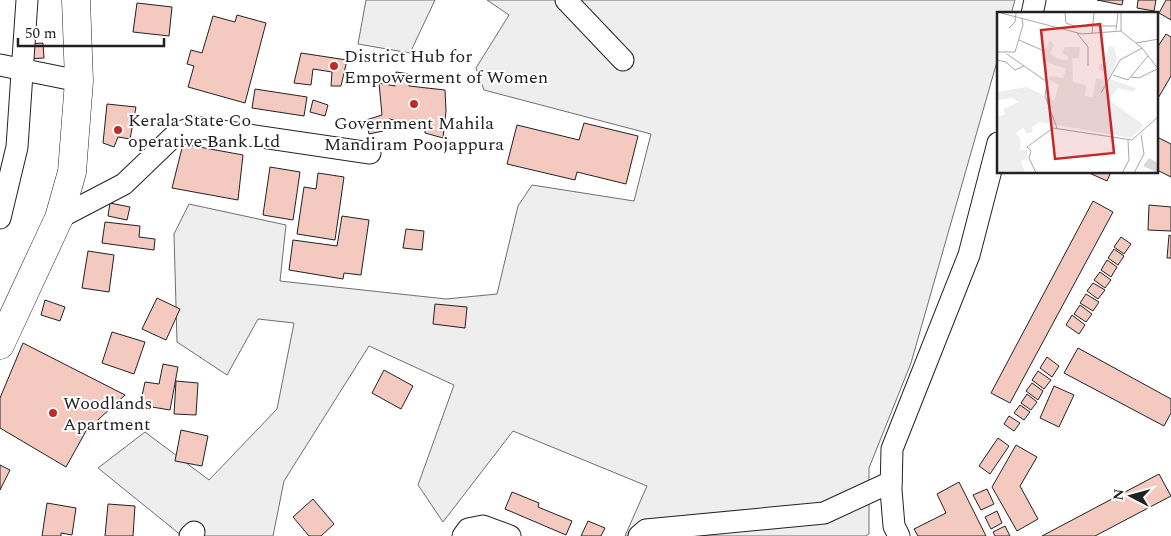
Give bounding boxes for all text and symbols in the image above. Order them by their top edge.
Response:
inset map [997,12,1158,174]
scale bar [18,15,164,47]
text: 50 m [25,22,57,45]
place label: District Hub for Empowerment of Women [344,43,548,91]
marker: District Hub for Empowerment of Women [328,60,340,72]
marker: Government Mahila Mandiram Poojappura [408,98,420,110]
place label: Kerala State Co operative Bank Ltd [128,107,280,155]
place label: Government Mahila Mandiram Poojappura [324,110,504,158]
marker: Kerala State Co operative Bank Ltd [112,124,124,136]
place label: Woodlands Apartment [63,390,152,438]
marker: Woodlands Apartment [47,407,59,419]
north arrow [1106,471,1156,521]
text: N [1108,488,1130,501]

